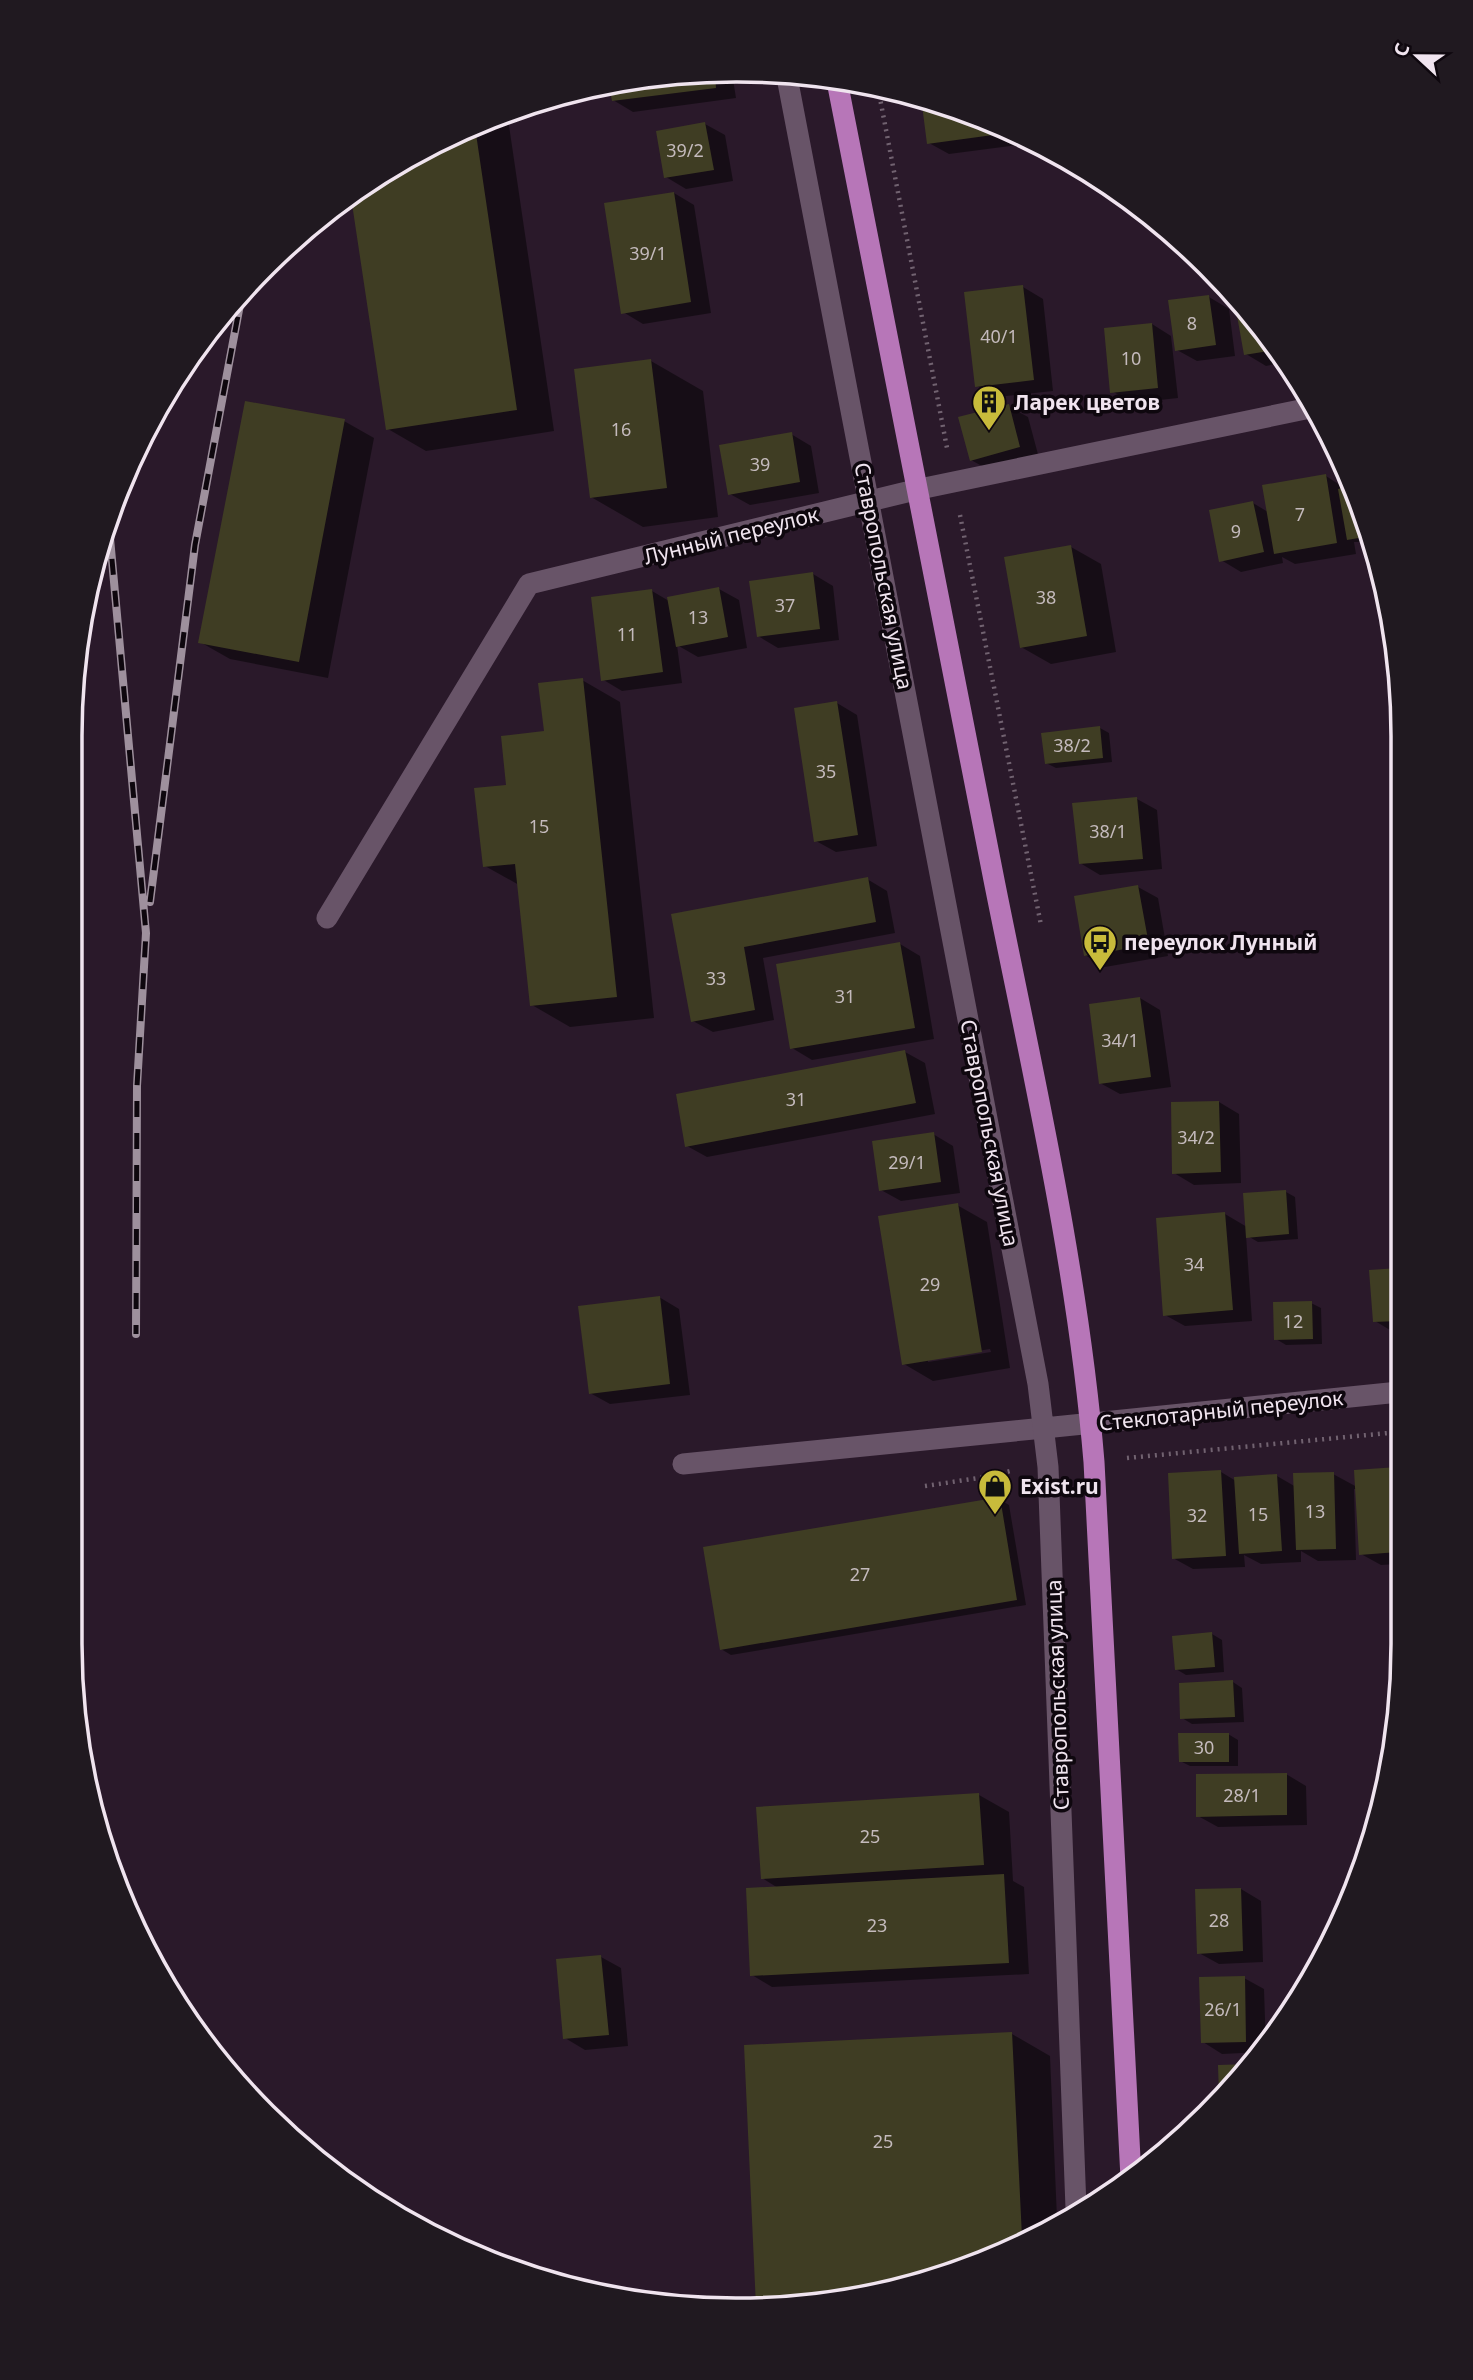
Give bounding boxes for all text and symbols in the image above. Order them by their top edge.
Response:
north arrow [1382,21,1452,91]
text: С [1387,39,1416,60]
house number: 39/2 [666,138,704,162]
house number: 39/1 [629,241,667,265]
house number: 8 [1187,311,1197,335]
house number: 40/1 [980,324,1018,348]
house number: 10 [1121,346,1141,370]
building icon: Ларек цветов [970,383,1008,432]
place label: Ларек цветов [1014,388,1160,416]
house number: 16 [611,417,631,441]
house number: 39 [750,452,770,476]
street label: Ставропольская улица [848,460,920,692]
street label: Лунный переулок [641,500,821,570]
house number: 7 [1295,502,1305,526]
house number: 9 [1231,519,1241,543]
house number: 38 [1036,585,1056,609]
house number: 37 [775,593,795,617]
house number: 13 [688,605,708,629]
house number: 11 [617,622,637,646]
house number: 38/2 [1053,733,1091,757]
house number: 35 [816,759,836,783]
house number: 15 [529,814,549,838]
house number: 38/1 [1089,819,1127,843]
bus stop icon: переулок Лунный [1081,923,1119,972]
place label: переулок Лунный [1124,928,1317,956]
house number: 33 [706,966,726,990]
house number: 31 [835,984,855,1008]
street label: Ставропольская улица [954,1017,1026,1249]
house number: 34/1 [1101,1028,1139,1052]
house number: 31 [786,1087,806,1111]
house number: 34/2 [1177,1125,1215,1149]
house number: 29/1 [888,1150,926,1174]
house number: 34 [1184,1252,1204,1276]
house number: 29 [920,1272,940,1296]
house number: 12 [1283,1309,1303,1333]
street label: Стеклотарный переулок [1097,1383,1345,1437]
shop icon: Exist.ru [976,1467,1014,1516]
place label: Exist.ru [1020,1472,1099,1500]
house number: 13 [1305,1499,1325,1523]
house number: 15 [1248,1502,1268,1526]
house number: 32 [1187,1503,1207,1527]
house number: 27 [850,1562,870,1586]
street label: Ставропольская улица [1039,1579,1075,1811]
house number: 30 [1194,1735,1214,1759]
house number: 28/1 [1223,1783,1261,1807]
house number: 25 [860,1824,880,1848]
house number: 28 [1209,1908,1229,1932]
house number: 23 [867,1913,887,1937]
house number: 26/1 [1204,1997,1242,2021]
house number: 25 [873,2129,893,2153]

